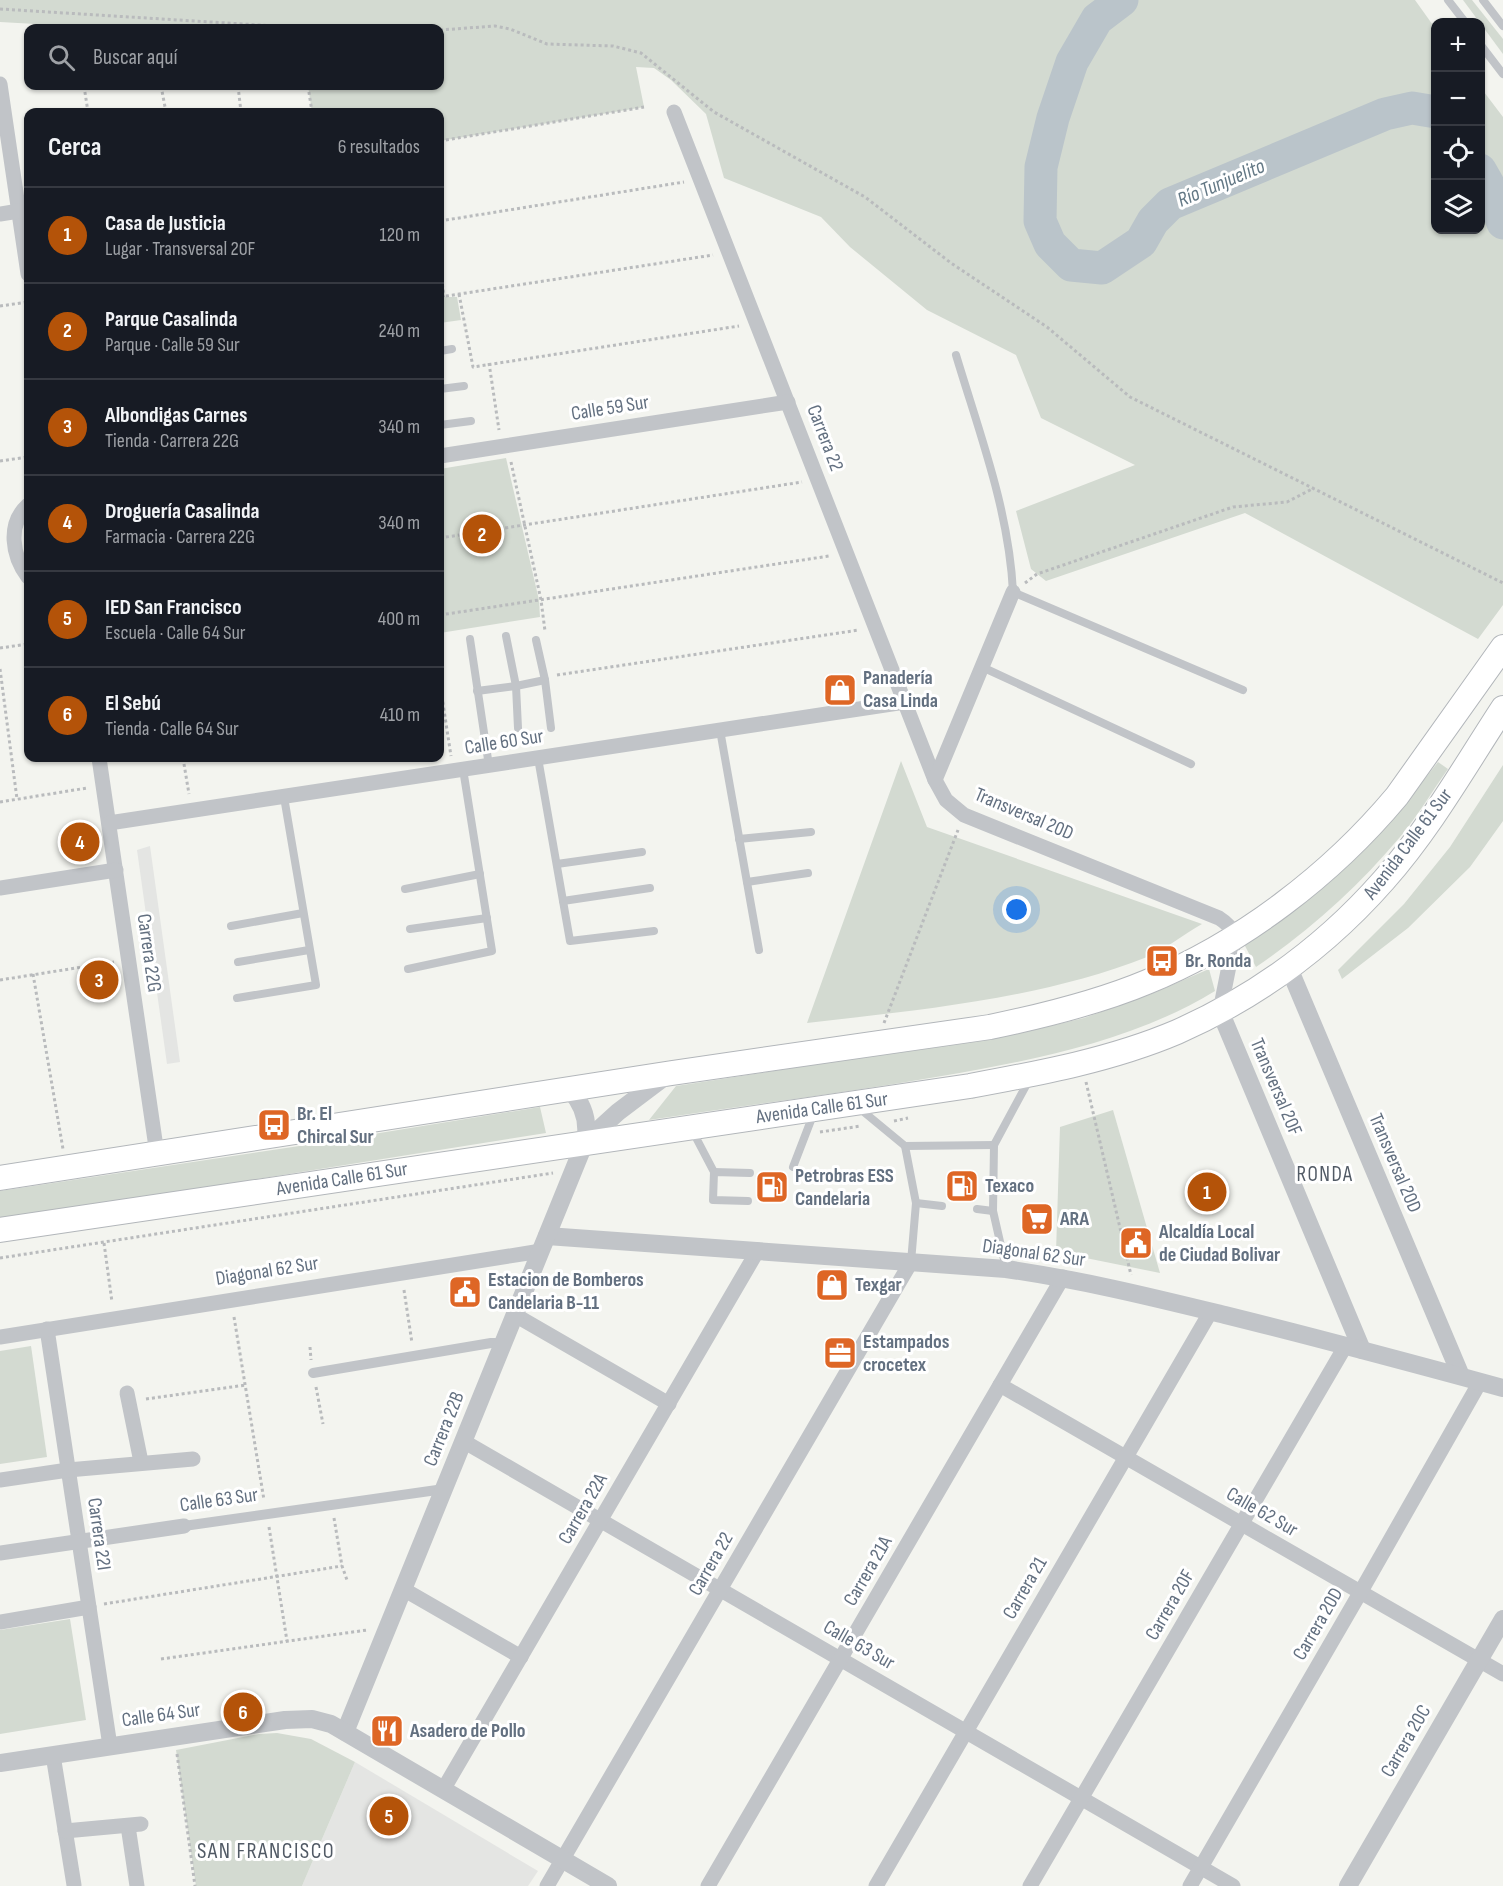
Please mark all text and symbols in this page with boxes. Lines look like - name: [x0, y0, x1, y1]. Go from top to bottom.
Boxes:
- map controls: [1431, 18, 1485, 234]
- button: +: [1431, 18, 1485, 72]
- search box: [24, 24, 444, 90]
- icon: search: [45, 41, 78, 74]
- text: Buscar aquí: [93, 44, 178, 71]
- button: −: [1431, 72, 1485, 126]
- button: locate: [1431, 126, 1485, 180]
- text: Cerca: [48, 132, 101, 163]
- text: 6 resultados: [338, 135, 420, 159]
- water label: Río Tunjuelito: [1174, 153, 1269, 213]
- button: layers: [1431, 180, 1485, 234]
- text: Casa de Justicia: [105, 210, 226, 237]
- text: 1: [64, 223, 71, 247]
- text: 120 m: [380, 223, 420, 247]
- text: Lugar · Transversal 20F: [105, 237, 256, 261]
- text: Parque Casalinda: [105, 306, 237, 333]
- text: 2: [63, 319, 72, 343]
- text: 240 m: [379, 319, 420, 343]
- text: Parque · Calle 59 Sur: [105, 333, 240, 357]
- street label: Calle 59 Sur: [569, 390, 651, 426]
- street label: Carrera 22: [801, 401, 849, 475]
- text: Albondigas Carnes: [105, 402, 248, 429]
- text: 3: [63, 415, 72, 439]
- text: 340 m: [378, 415, 420, 439]
- text: Tienda · Carrera 22G: [105, 429, 239, 453]
- text: Droguería Casalinda: [105, 498, 260, 525]
- text: 4: [63, 511, 72, 535]
- text: 340 m: [378, 511, 420, 535]
- pin: 2: [462, 512, 502, 556]
- text: Farmacia · Carrera 22G: [105, 525, 255, 549]
- text: IED San Francisco: [105, 594, 242, 621]
- text: 5: [63, 607, 72, 631]
- text: 400 m: [378, 607, 420, 631]
- text: Escuela · Calle 64 Sur: [105, 621, 246, 645]
- place label: Panadería Casa Linda: [863, 666, 938, 713]
- shop icon: Panadería Casa Linda: [822, 672, 858, 708]
- text: El Sebú: [105, 690, 161, 717]
- text: 6: [63, 703, 72, 727]
- text: 410 m: [380, 703, 420, 727]
- text: Tienda · Calle 64 Sur: [105, 717, 239, 741]
- street label: Calle 60 Sur: [463, 724, 545, 760]
- street label: Transversal 20D: [971, 782, 1077, 846]
- street label: Avenida Calle 61 Sur: [1358, 784, 1458, 905]
- pin: 4: [60, 820, 100, 864]
- your location: [1002, 895, 1031, 924]
- street label: Carrera 22G: [132, 912, 166, 994]
- bus stop icon: Br. Ronda: [1144, 943, 1180, 979]
- place label: Br. Ronda: [1185, 949, 1251, 973]
- pin: 3: [80, 958, 118, 1002]
- street label: Transversal 20F: [1245, 1035, 1307, 1139]
- street label: Avenida Calle 61 Sur: [754, 1087, 890, 1129]
- place label: Br. El Chircal Sur: [297, 1102, 374, 1149]
- bus stop icon: Br. El Chircal Sur: [256, 1107, 292, 1143]
- street label: Transversal 20D: [1363, 1110, 1427, 1216]
- street label: Avenida Calle 61 Sur: [274, 1157, 410, 1201]
- district label: RONDA: [1296, 1162, 1354, 1187]
- place label: Petrobras ESS Candelaria: [795, 1164, 894, 1211]
- fuel station icon: Texaco: [944, 1168, 980, 1204]
- fuel station icon: Petrobras ESS Candelaria: [754, 1169, 790, 1205]
- pin: 1: [1188, 1170, 1226, 1214]
- place label: Texaco: [985, 1174, 1034, 1198]
- supermarket icon: ARA: [1019, 1201, 1055, 1237]
- place label: ARA: [1059, 1207, 1089, 1231]
- place label: Alcaldía Local de Ciudad Bolivar: [1158, 1220, 1280, 1267]
- public building icon: Alcaldía Local de Ciudad Bolivar: [1118, 1225, 1154, 1261]
- street label: Diagonal 62 Sur: [981, 1234, 1087, 1272]
- street label: Diagonal 62 Sur: [214, 1251, 320, 1291]
- shop icon: Texgar: [814, 1267, 850, 1303]
- place label: Estacion de Bomberos Candelaria B-11: [488, 1268, 644, 1315]
- place label: Texgar: [855, 1273, 902, 1297]
- public building icon: Estacion de Bomberos Candelaria B-11: [447, 1274, 483, 1310]
- place label: Estampados crocetex: [863, 1330, 950, 1377]
- office icon: Estampados crocetex: [822, 1335, 858, 1371]
- street label: Carrera 22B: [418, 1388, 470, 1470]
- street label: Carrera 22A: [553, 1469, 613, 1549]
- street label: Calle 62 Sur: [1222, 1482, 1302, 1542]
- street label: Calle 63 Sur: [178, 1483, 260, 1517]
- street label: Carrera 22I: [82, 1496, 116, 1572]
- street label: Carrera 22: [683, 1528, 739, 1600]
- street label: Carrera 21A: [838, 1531, 898, 1610]
- street label: Carrera 21: [998, 1553, 1052, 1623]
- street label: Carrera 20F: [1140, 1565, 1200, 1645]
- street label: Carrera 20D: [1288, 1584, 1348, 1664]
- street label: Calle 63 Sur: [819, 1615, 899, 1675]
- pin: 6: [224, 1690, 262, 1734]
- street label: Calle 64 Sur: [120, 1698, 202, 1732]
- street label: Carrera 20C: [1376, 1701, 1436, 1781]
- restaurant icon: Asadero de Pollo: [369, 1713, 405, 1749]
- place label: Asadero de Pollo: [409, 1719, 526, 1743]
- pin: 5: [370, 1794, 408, 1838]
- district label: SAN FRANCISCO: [197, 1838, 335, 1865]

